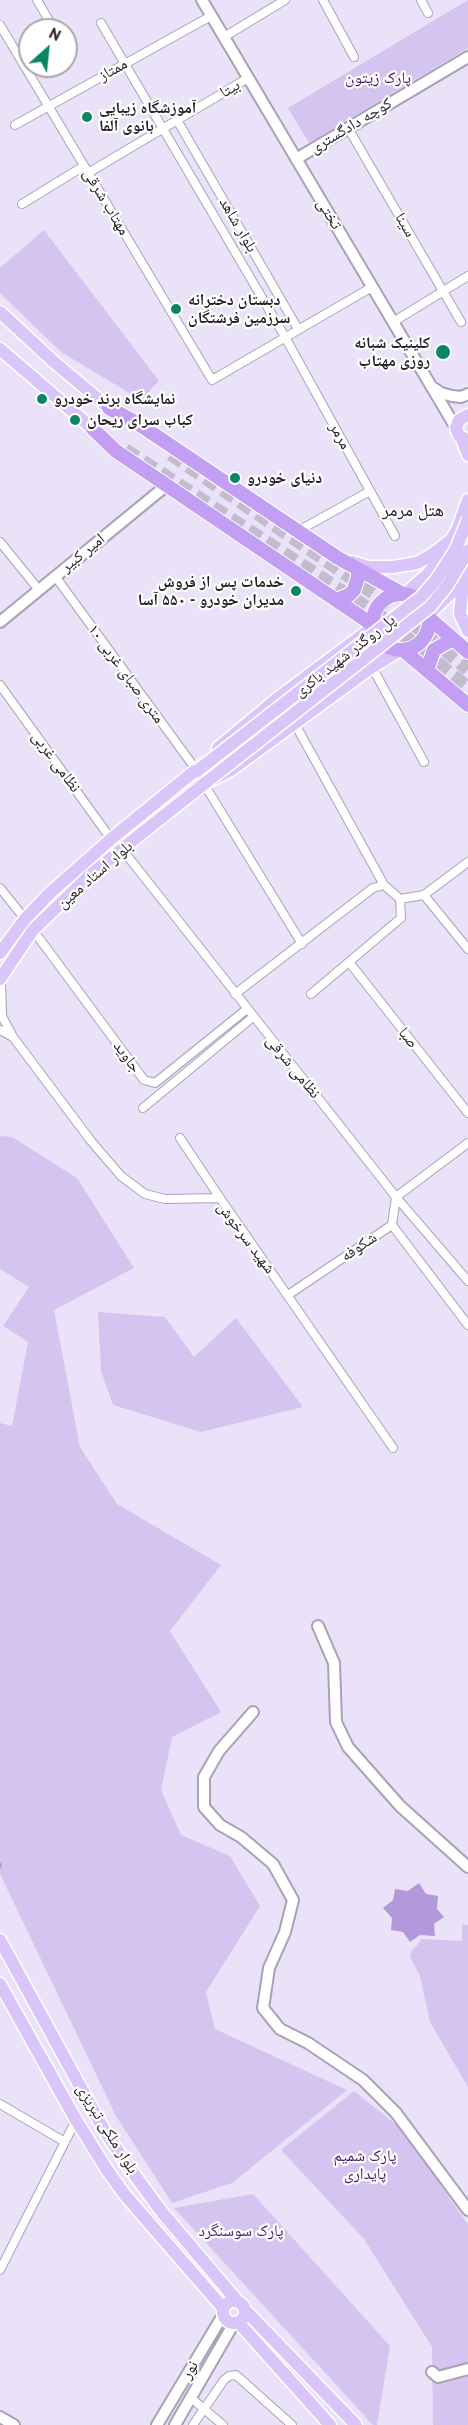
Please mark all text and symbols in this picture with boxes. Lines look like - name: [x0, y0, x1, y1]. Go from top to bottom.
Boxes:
- north arrow: [18, 18, 78, 78]
- text: N: [46, 22, 64, 45]
- street label: ممتاز: [95, 54, 131, 86]
- park label: پارک زیتون: [345, 68, 411, 88]
- street label: بیتا: [216, 76, 244, 102]
- street label: کوچه دادگستری: [307, 94, 395, 158]
- place label: آموزشگاه زیبایی بانوی آلفا: [99, 98, 196, 136]
- marker: آموزشگاه زیبایی بانوی آلفا: [80, 110, 94, 124]
- street label: مهتاب شرقی: [79, 165, 133, 239]
- street label: بلوار شاهد: [215, 194, 261, 256]
- street label: تختى: [312, 195, 346, 233]
- street label: سینا: [390, 209, 420, 241]
- place label: دبستان دخترانه سرزمین فرشتگان: [188, 290, 290, 328]
- marker: دبستان دخترانه سرزمین فرشتگان: [169, 302, 183, 316]
- place label: کلینیک شبانه روزی مهتاب: [354, 333, 430, 371]
- marker: کلینیک شبانه روزی مهتاب: [434, 343, 452, 361]
- place label: نمایشگاه برند خودرو: [54, 389, 175, 409]
- marker: نمایشگاه برند خودرو: [35, 392, 49, 406]
- place label: کباب سرای ریحان: [87, 410, 193, 430]
- marker: کباب سرای ریحان: [68, 413, 82, 427]
- street label: مرمر: [325, 419, 355, 453]
- place label: دنیای خودرو: [247, 468, 322, 488]
- marker: دنیای خودرو: [228, 471, 242, 485]
- district label: هتل مرمر: [382, 500, 444, 522]
- street label: امیر کبیر: [57, 529, 109, 577]
- place label: خدمات پس از فروش مدیران خودرو - ۵۵۰ آسا: [138, 572, 284, 610]
- marker: خدمات پس از فروش مدیران خودرو - ۵۵۰ آسا: [289, 584, 303, 598]
- street label: پل روگذر شهید باکری: [291, 611, 399, 701]
- street label: ۱۰ متری صبای غربی: [84, 621, 168, 727]
- street label: نظامی غربی: [27, 728, 85, 796]
- street label: بلوار استاد معین: [53, 837, 137, 913]
- street label: صبا: [394, 1024, 422, 1052]
- street label: نظامی شرقی: [262, 1032, 324, 1102]
- street label: جاوید: [109, 1037, 145, 1077]
- street label: شهید سرخوش: [213, 1198, 279, 1278]
- street label: شکوفه: [337, 1228, 381, 1266]
- street label: بلوار ملکى تبریزى: [72, 2081, 142, 2177]
- park label: پارک شمیم پایداری: [334, 2146, 396, 2184]
- park label: پارک سوسنگرد: [198, 2221, 284, 2241]
- street label: نور: [177, 2357, 203, 2383]

